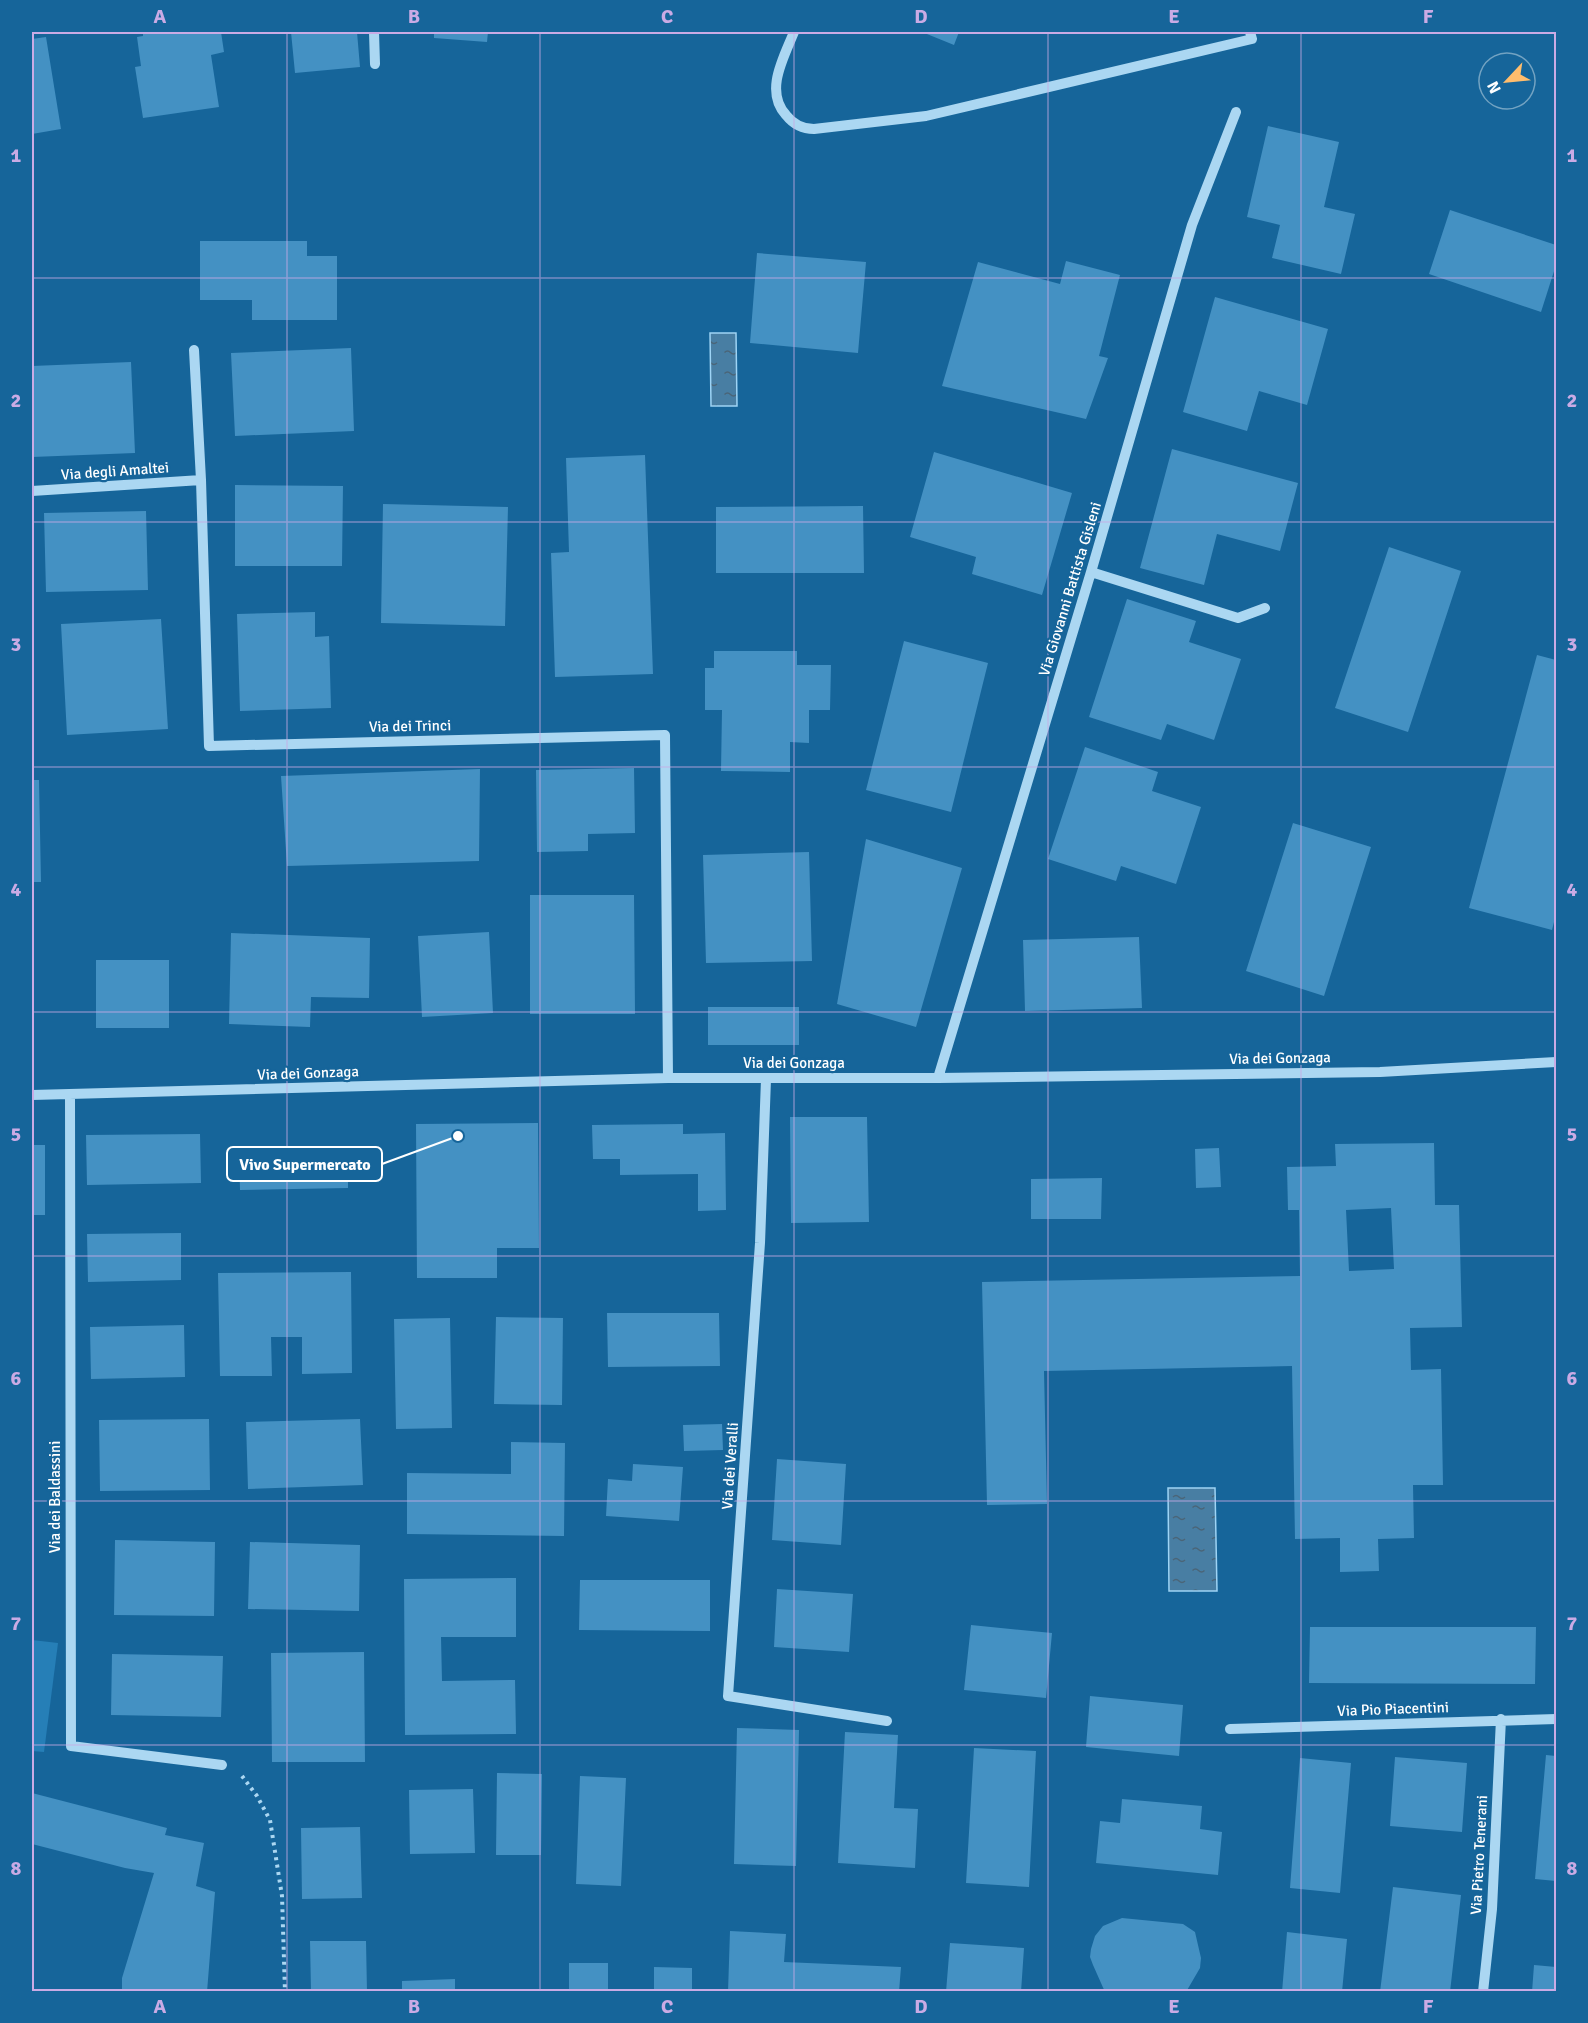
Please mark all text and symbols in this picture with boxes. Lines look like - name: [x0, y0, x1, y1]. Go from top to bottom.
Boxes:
- text: A: [154, 4, 167, 29]
- text: B: [408, 4, 420, 29]
- text: C: [661, 4, 673, 29]
- text: D: [914, 4, 928, 29]
- text: E: [1168, 4, 1180, 29]
- text: F: [1423, 4, 1434, 29]
- north arrow: [1477, 51, 1537, 111]
- text: N: [1483, 78, 1506, 97]
- text: 1: [11, 143, 22, 168]
- text: 1: [1567, 143, 1578, 168]
- text: 2: [11, 388, 21, 413]
- text: 2: [1567, 388, 1577, 413]
- street label: Via degli Amaltei: [60, 458, 170, 484]
- street label: Via Giovanni Battista Gisleni: [1035, 500, 1105, 678]
- text: 3: [11, 632, 21, 657]
- text: 3: [1567, 632, 1577, 657]
- street label: Via dei Trinci: [369, 716, 451, 736]
- text: 4: [11, 877, 22, 902]
- text: 4: [1567, 877, 1578, 902]
- street label: Via dei Gonzaga: [1229, 1048, 1331, 1068]
- street label: Via dei Gonzaga: [743, 1054, 845, 1072]
- street label: Via dei Gonzaga: [257, 1062, 359, 1084]
- text: 5: [11, 1122, 21, 1147]
- text: 5: [1567, 1122, 1577, 1147]
- callout: Vivo Supermercato: [227, 1147, 382, 1181]
- text: Vivo Supermercato: [239, 1155, 371, 1175]
- text: 6: [11, 1366, 22, 1391]
- text: 6: [1567, 1366, 1578, 1391]
- street label: Via dei Veralli: [718, 1422, 742, 1510]
- street label: Via dei Baldassini: [46, 1441, 64, 1553]
- text: 7: [11, 1611, 22, 1636]
- text: 7: [1567, 1611, 1578, 1636]
- street label: Via Pio Piacentini: [1337, 1698, 1449, 1720]
- street label: Via Pietro Tenerani: [1467, 1795, 1491, 1915]
- text: 8: [11, 1856, 22, 1881]
- text: 8: [1567, 1856, 1578, 1881]
- text: A: [154, 1994, 167, 2019]
- text: B: [408, 1994, 420, 2019]
- text: C: [661, 1994, 673, 2019]
- text: D: [914, 1994, 928, 2019]
- text: E: [1168, 1994, 1180, 2019]
- text: F: [1423, 1994, 1434, 2019]

